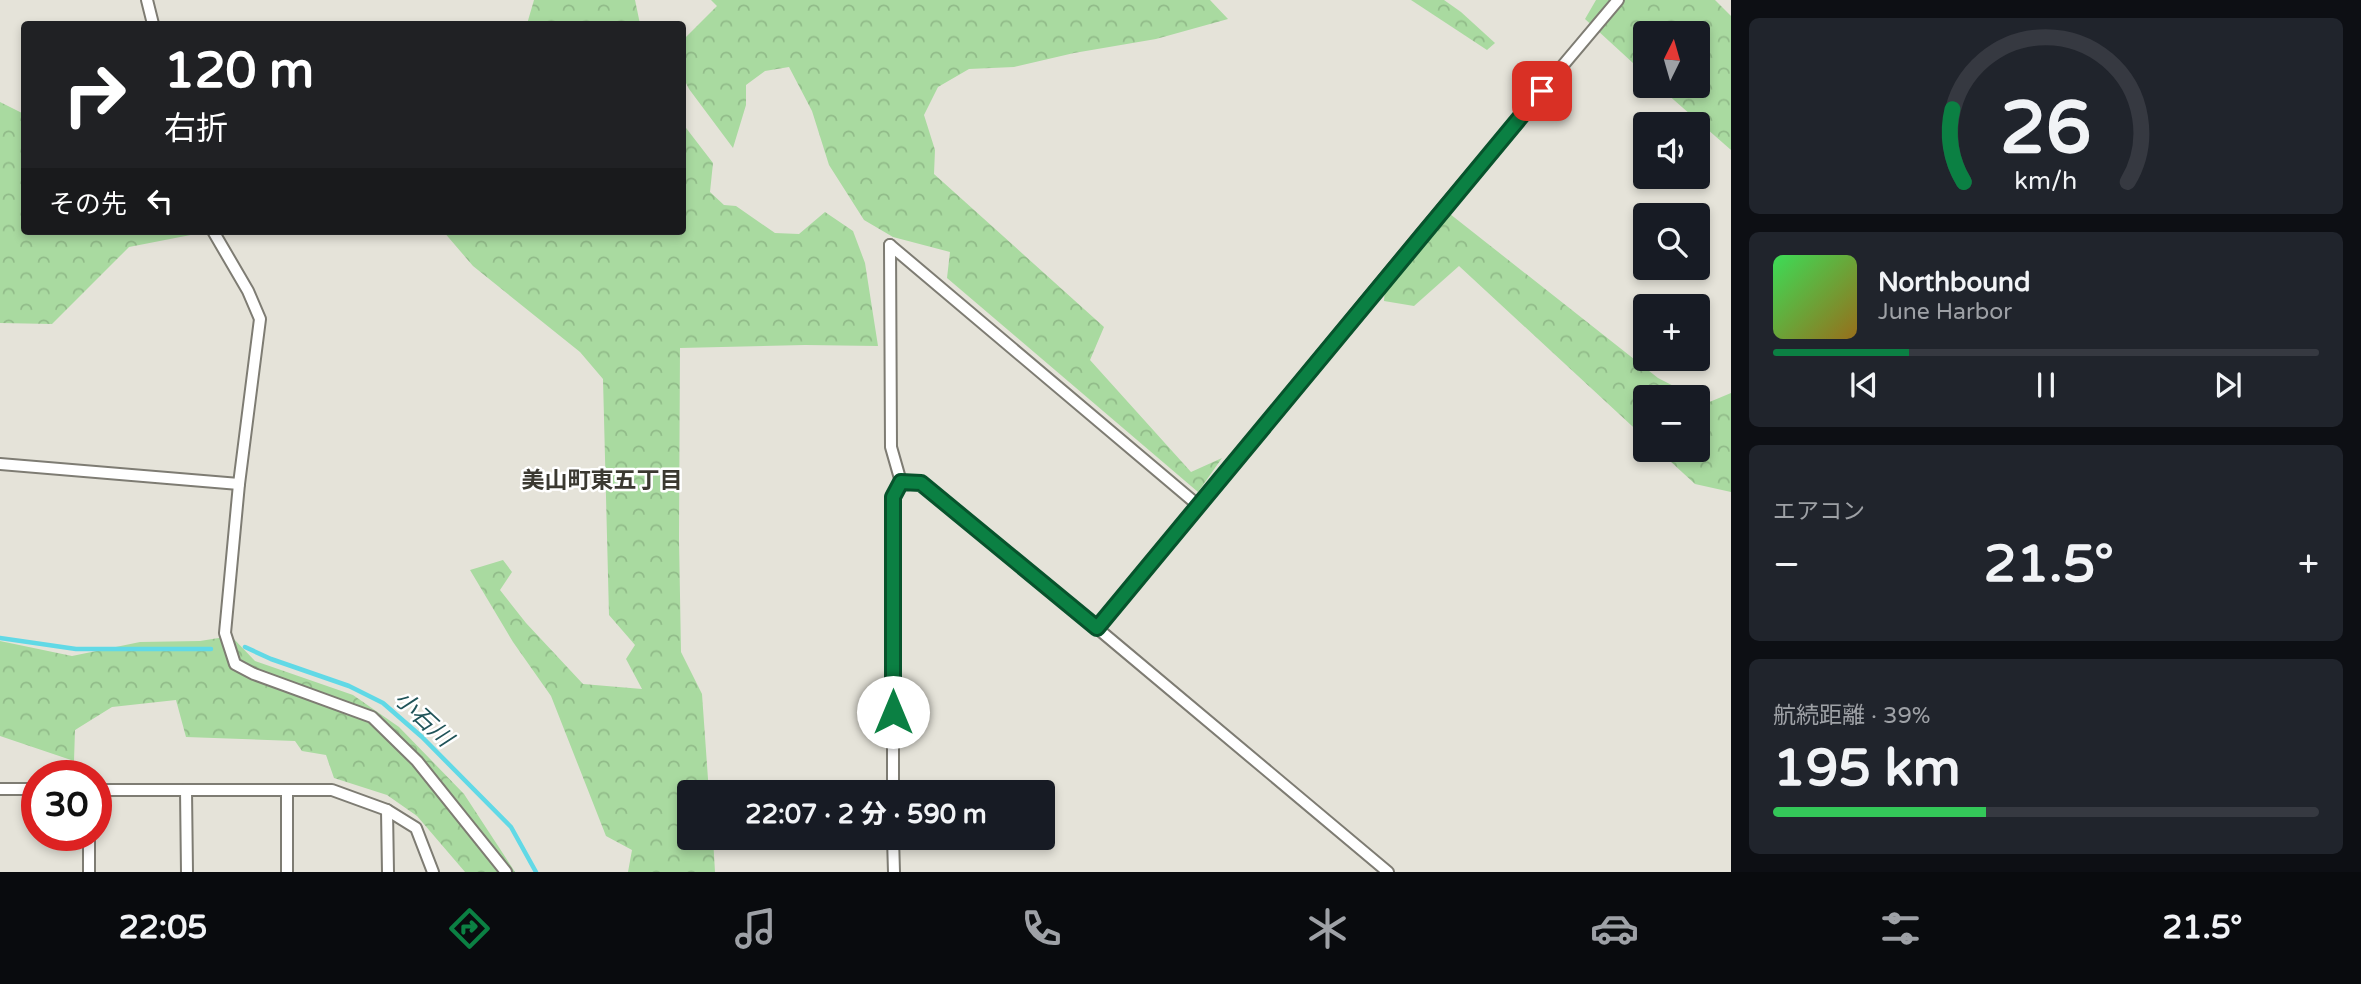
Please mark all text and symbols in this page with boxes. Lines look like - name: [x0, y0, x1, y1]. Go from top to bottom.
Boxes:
- north arrow: [1633, 21, 1710, 98]
- map controls: [1633, 21, 1710, 462]
- text: 120 m: [164, 42, 314, 101]
- icon: right: [49, 49, 140, 140]
- pin: [1512, 61, 1572, 121]
- icon: arrive: [1523, 72, 1561, 110]
- text: 26: [2000, 85, 2092, 173]
- text: 右折: [164, 110, 228, 148]
- button: sound: [1633, 112, 1710, 189]
- text: km/h: [2015, 166, 2077, 196]
- icon: left: [141, 182, 179, 220]
- text: その先: [49, 189, 127, 220]
- button: search: [1633, 203, 1710, 280]
- text: Northbound: [1878, 267, 2030, 298]
- button: +: [1633, 294, 1710, 371]
- text: June Harbor: [1878, 298, 2012, 326]
- icon: previous: [1845, 366, 1883, 404]
- icon: pause: [2027, 366, 2065, 404]
- icon: next: [2209, 366, 2247, 404]
- button: −: [1633, 385, 1710, 462]
- district label: 美山町東五丁目: [522, 467, 683, 495]
- text: エアコン: [1773, 498, 1865, 526]
- text: 21.5°: [1984, 533, 2114, 596]
- text: −: [1773, 542, 1800, 588]
- text: +: [2298, 542, 2319, 588]
- position arrow: [856, 675, 930, 749]
- water label: 小石川: [388, 685, 460, 755]
- text: 航続距離 · 39%: [1773, 702, 1931, 730]
- text: 195 km: [1773, 737, 1961, 800]
- speed limit sign: 30: [21, 760, 112, 851]
- text: 22:07 · 2 分 · 590 m: [745, 799, 987, 830]
- icon: directions: [445, 904, 494, 953]
- icon: music: [731, 904, 780, 953]
- icon: phone: [1017, 904, 1066, 953]
- icon: climate: [1303, 904, 1352, 953]
- icon: car: [1590, 904, 1639, 953]
- icon: filters: [1876, 904, 1925, 953]
- text: 22:05: [119, 909, 207, 947]
- text: 21.5°: [2162, 909, 2242, 947]

